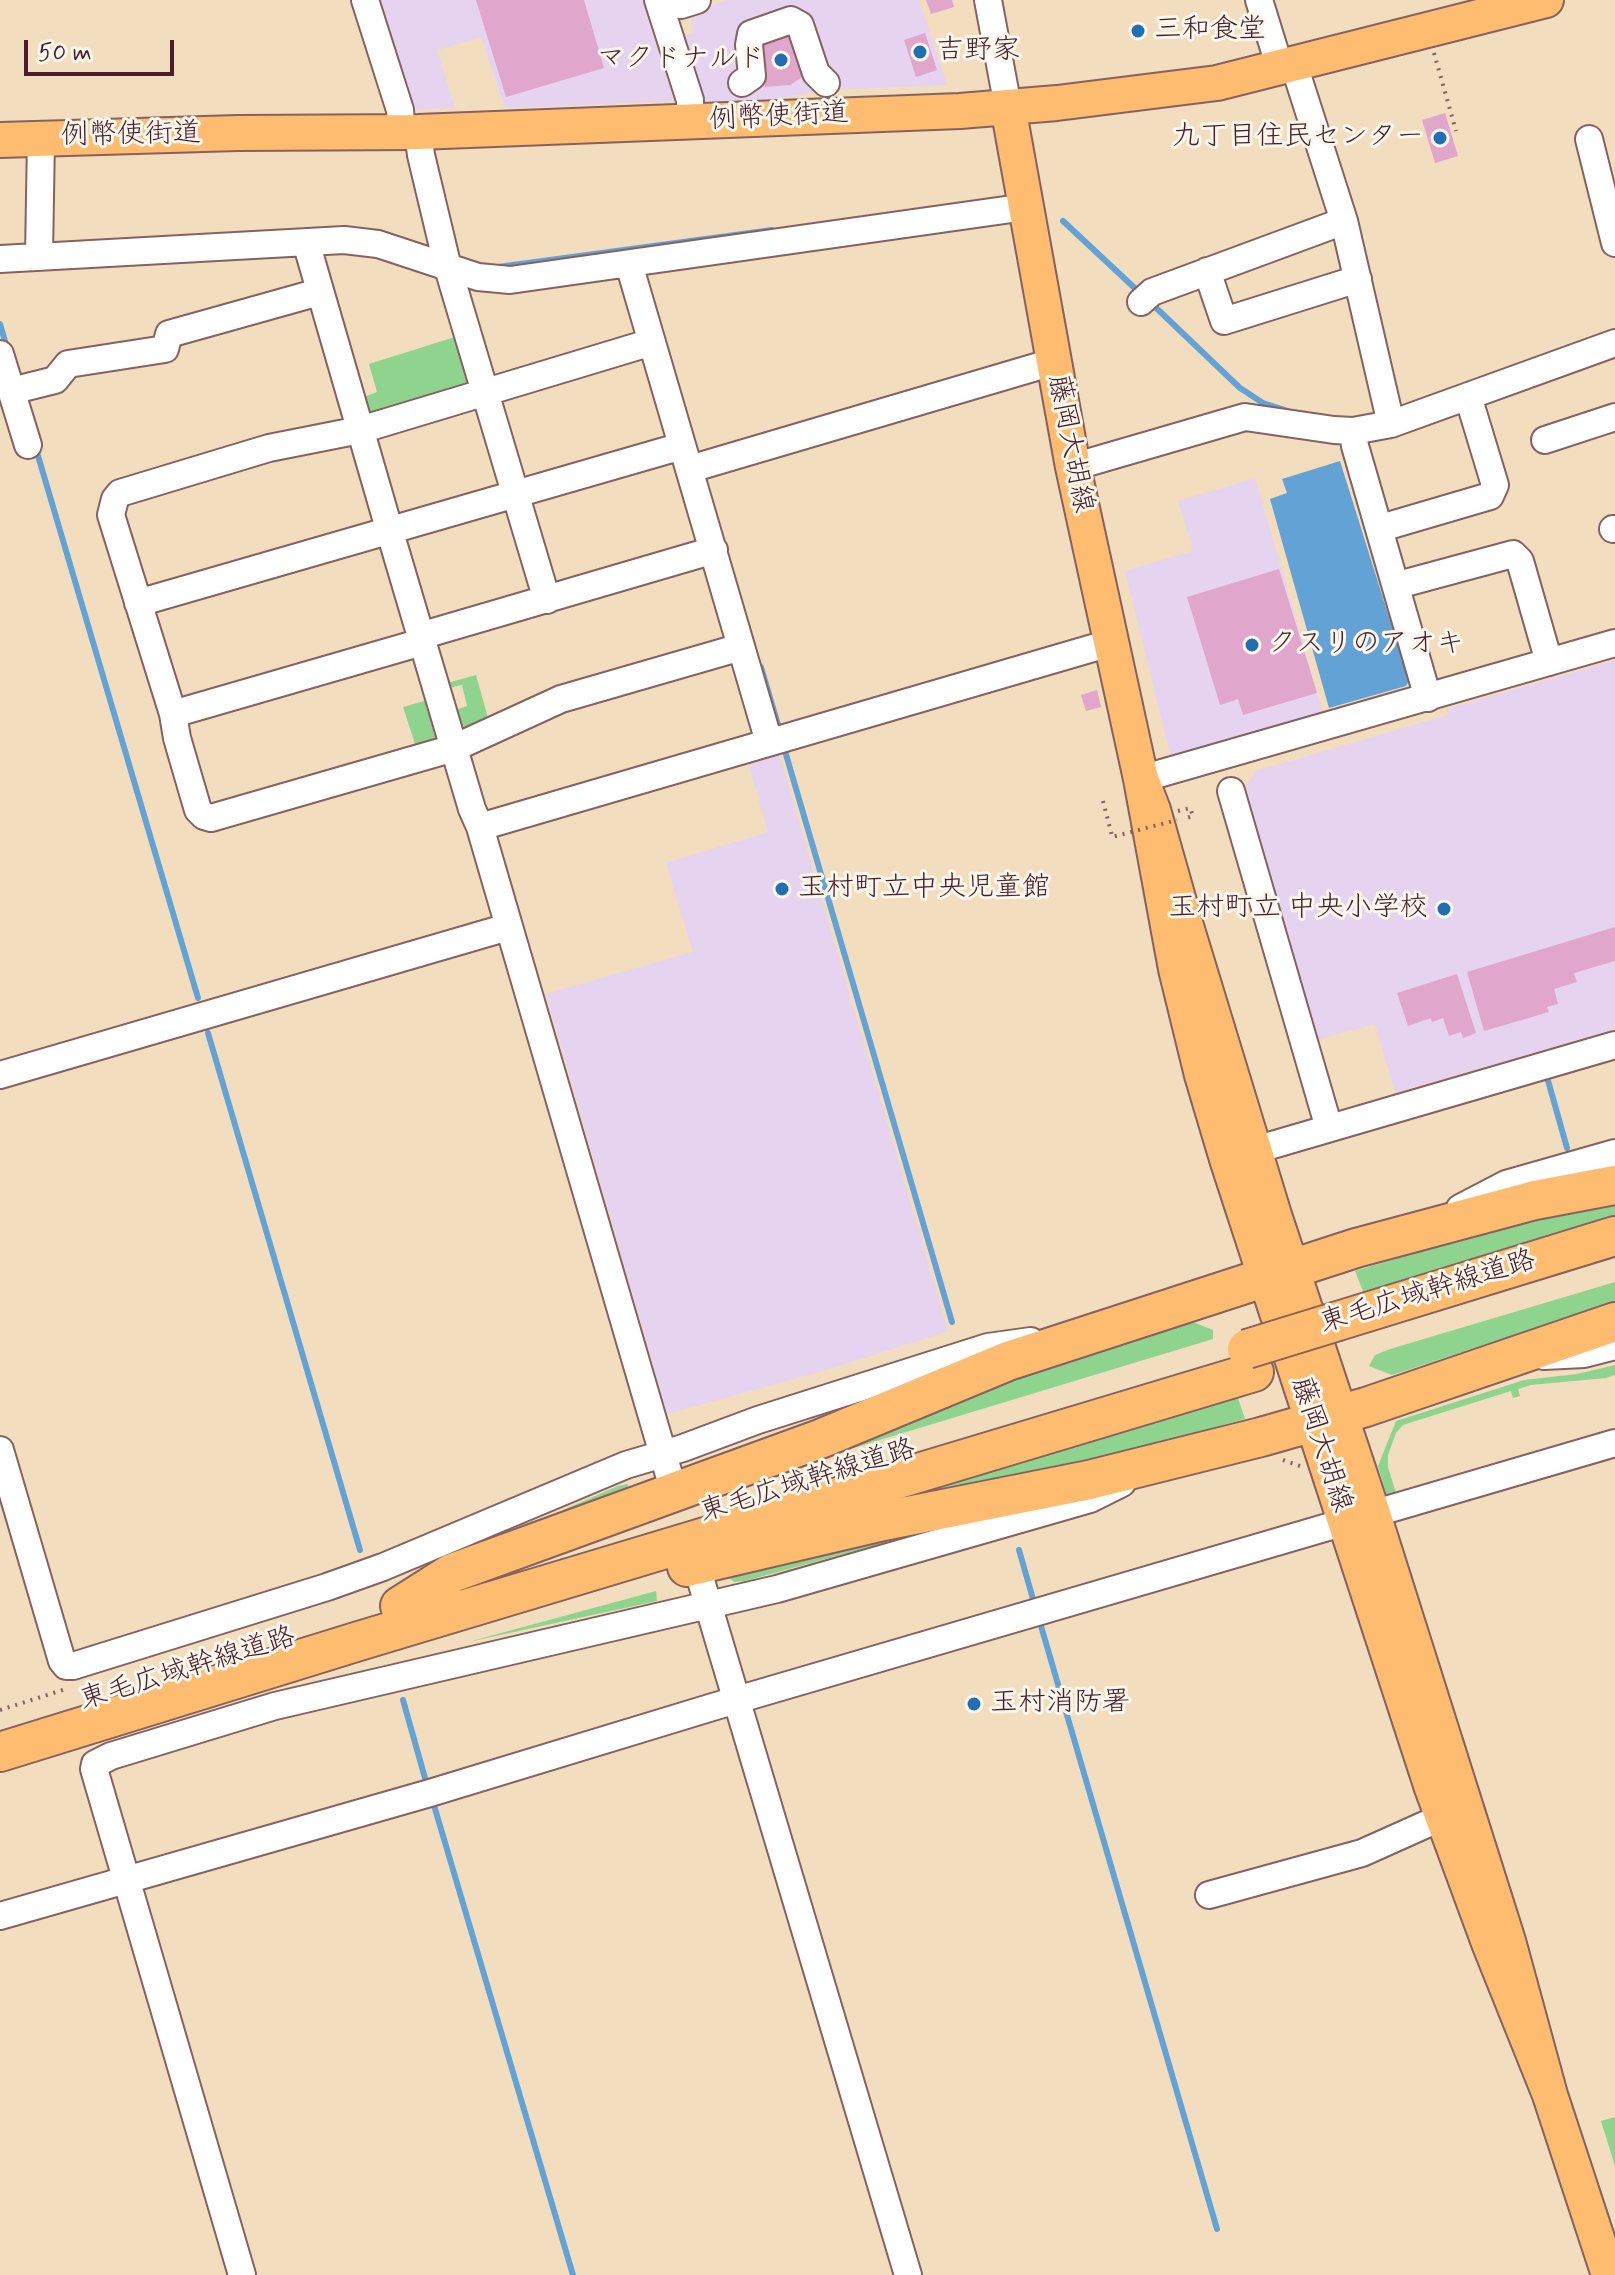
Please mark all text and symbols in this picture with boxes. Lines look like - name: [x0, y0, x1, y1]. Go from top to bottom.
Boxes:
- place label: 三和食堂: [1154, 14, 1266, 48]
- marker: 三和食堂: [1129, 22, 1147, 40]
- scale bar: [28, 24, 178, 74]
- place label: 吉野家: [936, 35, 1020, 69]
- text: 50 m: [38, 38, 92, 69]
- place label: マクドナルド: [597, 43, 765, 77]
- marker: 吉野家: [911, 43, 929, 61]
- marker: マクドナルド: [772, 51, 790, 69]
- street label: 例幣使街道: [708, 98, 850, 138]
- street label: 例幣使街道: [61, 118, 201, 154]
- place label: 九丁目住民センター: [1172, 121, 1424, 155]
- marker: 九丁目住民センター: [1431, 129, 1449, 147]
- street label: 藤岡大胡線: [1039, 372, 1099, 516]
- place label: クスリのアオキ: [1268, 628, 1464, 662]
- marker: クスリのアオキ: [1243, 636, 1261, 654]
- place label: 玉村町立中央児童館: [798, 872, 1050, 906]
- marker: 玉村町立中央児童館: [773, 880, 791, 898]
- place label: 玉村町立 中央小学校: [1168, 892, 1428, 926]
- marker: 玉村町立 中央小学校: [1435, 900, 1453, 918]
- street label: 東毛広域幹線道路: [1316, 1244, 1540, 1342]
- street label: 藤岡大胡線: [1282, 1373, 1358, 1517]
- street label: 東毛広域幹線道路: [696, 1433, 920, 1531]
- street label: 東毛広域幹線道路: [76, 1621, 300, 1719]
- place label: 玉村消防署: [990, 1687, 1130, 1721]
- marker: 玉村消防署: [965, 1695, 983, 1713]

